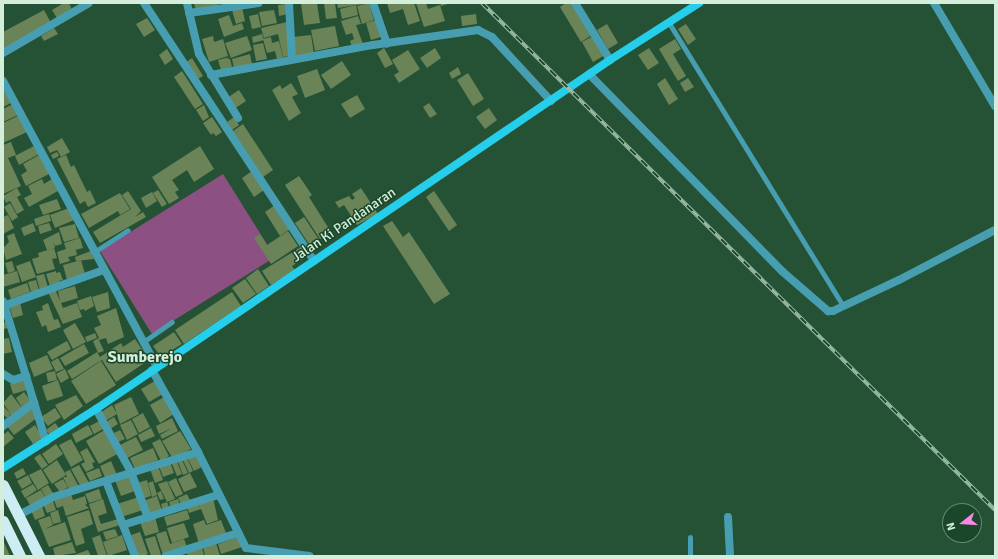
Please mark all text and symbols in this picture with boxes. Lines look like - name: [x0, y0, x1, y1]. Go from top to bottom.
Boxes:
- street label: Jalan Ki Pandanaran: [289, 184, 399, 266]
- district label: Sumberejo: [108, 347, 182, 367]
- north arrow: [942, 503, 982, 543]
- text: N: [944, 521, 958, 532]

